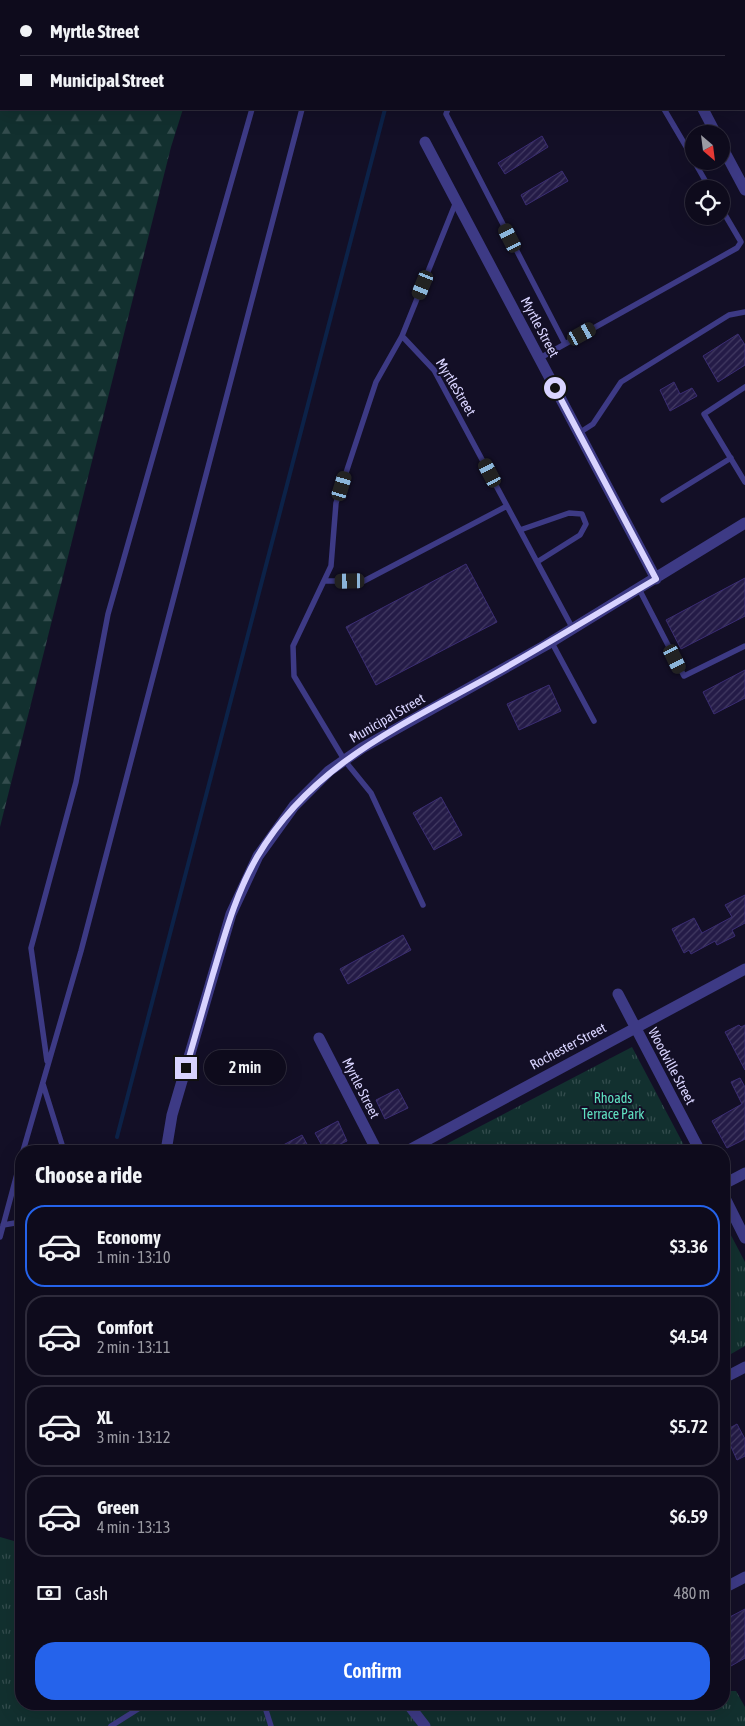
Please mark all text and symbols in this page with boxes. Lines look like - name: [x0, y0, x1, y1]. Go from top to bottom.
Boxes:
- text: Myrtle Street: [50, 20, 139, 42]
- text: Municipal Street: [50, 69, 164, 91]
- north arrow: [685, 125, 730, 170]
- map controls: [685, 125, 730, 225]
- button: locate: [685, 180, 730, 225]
- car: [496, 221, 523, 255]
- car: [410, 268, 435, 302]
- street label: Myrtle Street: [518, 294, 562, 360]
- car: [565, 320, 598, 348]
- street label: MyrtleStreet: [433, 356, 479, 418]
- route start: [544, 377, 566, 399]
- car: [476, 456, 503, 490]
- car: [330, 469, 353, 503]
- car: [334, 573, 365, 589]
- car: [661, 642, 688, 676]
- street label: Municipal Street: [347, 690, 427, 746]
- street label: Rochester Street: [527, 1019, 609, 1073]
- street label: Woodville Street: [645, 1025, 699, 1107]
- callout: 2 min: [204, 1050, 286, 1086]
- street label: Myrtle Street: [339, 1055, 383, 1121]
- route end: [175, 1057, 197, 1079]
- text: 2 min: [229, 1058, 261, 1076]
- park label: Rhoads Terrace Park: [582, 1090, 645, 1122]
- text: Choose a ride: [35, 1162, 142, 1188]
- icon: car: [37, 1224, 82, 1269]
- text: Economy: [97, 1226, 161, 1248]
- text: $3.36: [670, 1235, 708, 1257]
- text: 1 min · 13:10: [97, 1248, 170, 1266]
- icon: car: [37, 1314, 82, 1359]
- text: Comfort: [97, 1316, 153, 1338]
- text: $4.54: [670, 1325, 708, 1347]
- text: 2 min · 13:11: [97, 1338, 170, 1356]
- icon: car: [37, 1404, 82, 1449]
- text: XL: [97, 1406, 113, 1428]
- text: $5.72: [670, 1415, 708, 1437]
- text: 3 min · 13:12: [97, 1428, 170, 1446]
- icon: car: [37, 1494, 82, 1539]
- text: Green: [97, 1496, 139, 1518]
- text: $6.59: [670, 1505, 708, 1527]
- text: 4 min · 13:13: [97, 1518, 170, 1536]
- icon: cash: [35, 1579, 63, 1607]
- text: Cash: [75, 1582, 108, 1604]
- text: 480 m: [674, 1584, 710, 1602]
- button: Confirm: [35, 1642, 710, 1700]

